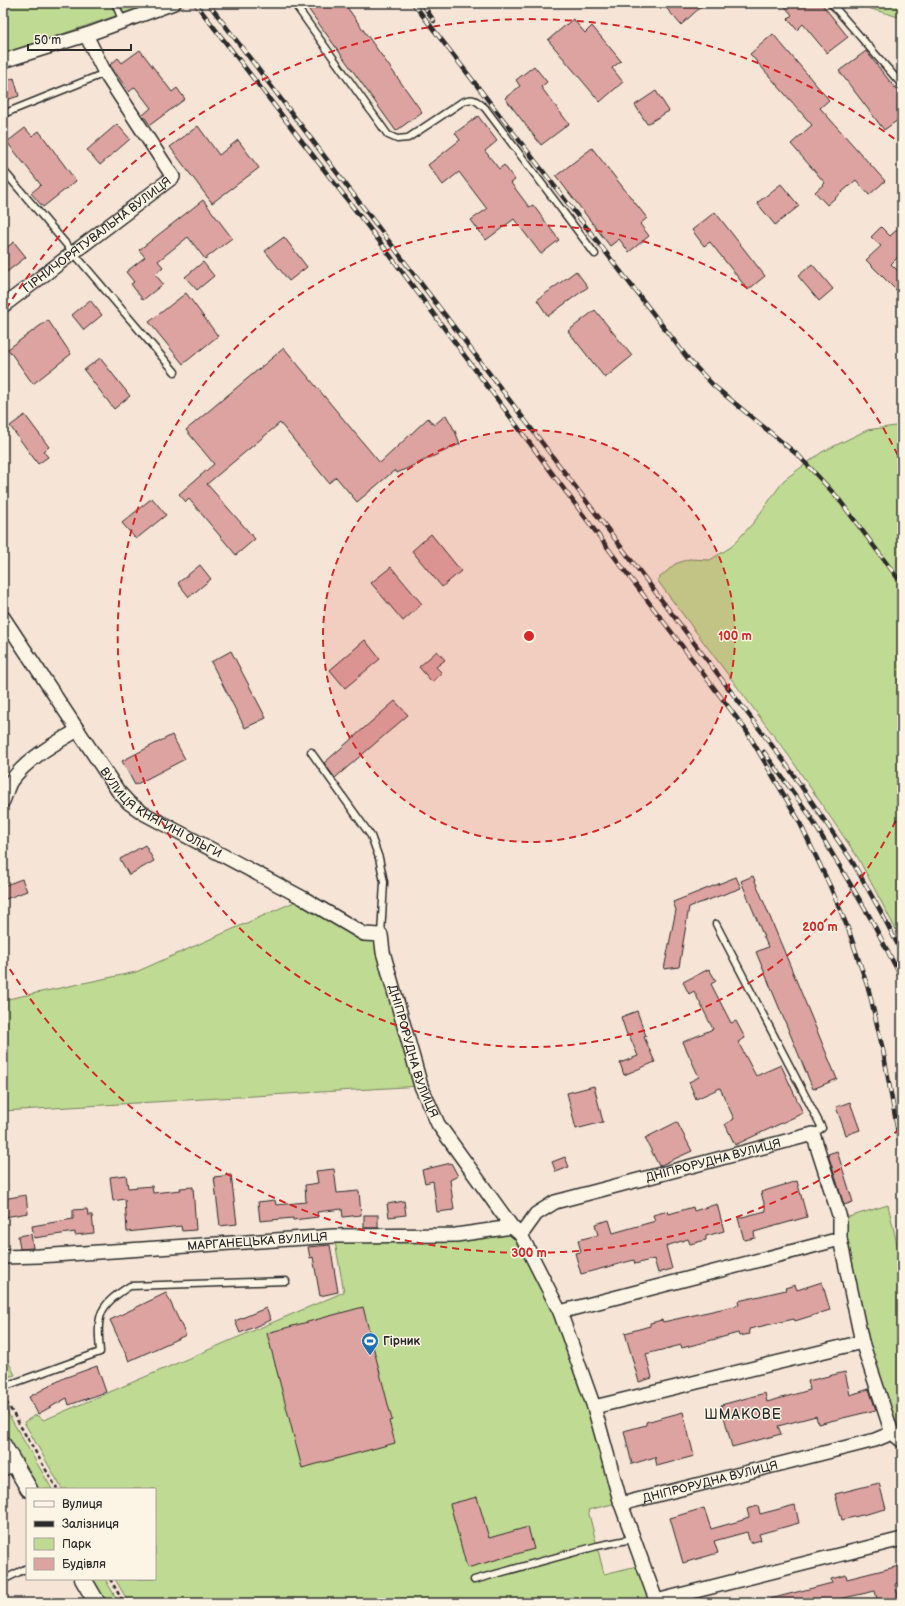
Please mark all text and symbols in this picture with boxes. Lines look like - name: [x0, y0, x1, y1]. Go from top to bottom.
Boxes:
- scale bar: [28, 26, 131, 52]
- text: 50 m: [34, 33, 61, 48]
- street label: ГІРНИЧОРЯТУВАЛЬНА ВУЛИЦЯ: [20, 174, 174, 296]
- centre of rings: [522, 629, 536, 643]
- text: 100 m: [718, 629, 752, 644]
- street label: ВУЛИЦЯ КНЯГИНІ ОЛЬГИ: [97, 765, 224, 861]
- text: 200 m: [802, 920, 838, 935]
- street label: ДНІПРОРУДНА ВУЛИЦЯ: [385, 983, 441, 1120]
- street label: ДНІПРОРУДНА ВУЛИЦЯ: [644, 1136, 783, 1186]
- street label: МАРГАНЕЦЬКА ВУЛИЦЯ: [187, 1229, 328, 1254]
- text: 300 m: [511, 1246, 547, 1261]
- sports icon: Гірник: [360, 1331, 380, 1356]
- place label: Гірник: [383, 1334, 421, 1349]
- district label: ШМАКОВЕ: [704, 1406, 782, 1423]
- street label: ДНІПРОРУДНА ВУЛИЦЯ: [641, 1458, 780, 1506]
- legend: [26, 1488, 156, 1580]
- text: Вулиця: [62, 1497, 103, 1512]
- text: Залізниця: [62, 1517, 119, 1532]
- text: Парк: [62, 1537, 92, 1552]
- text: Будівля: [62, 1557, 106, 1572]

